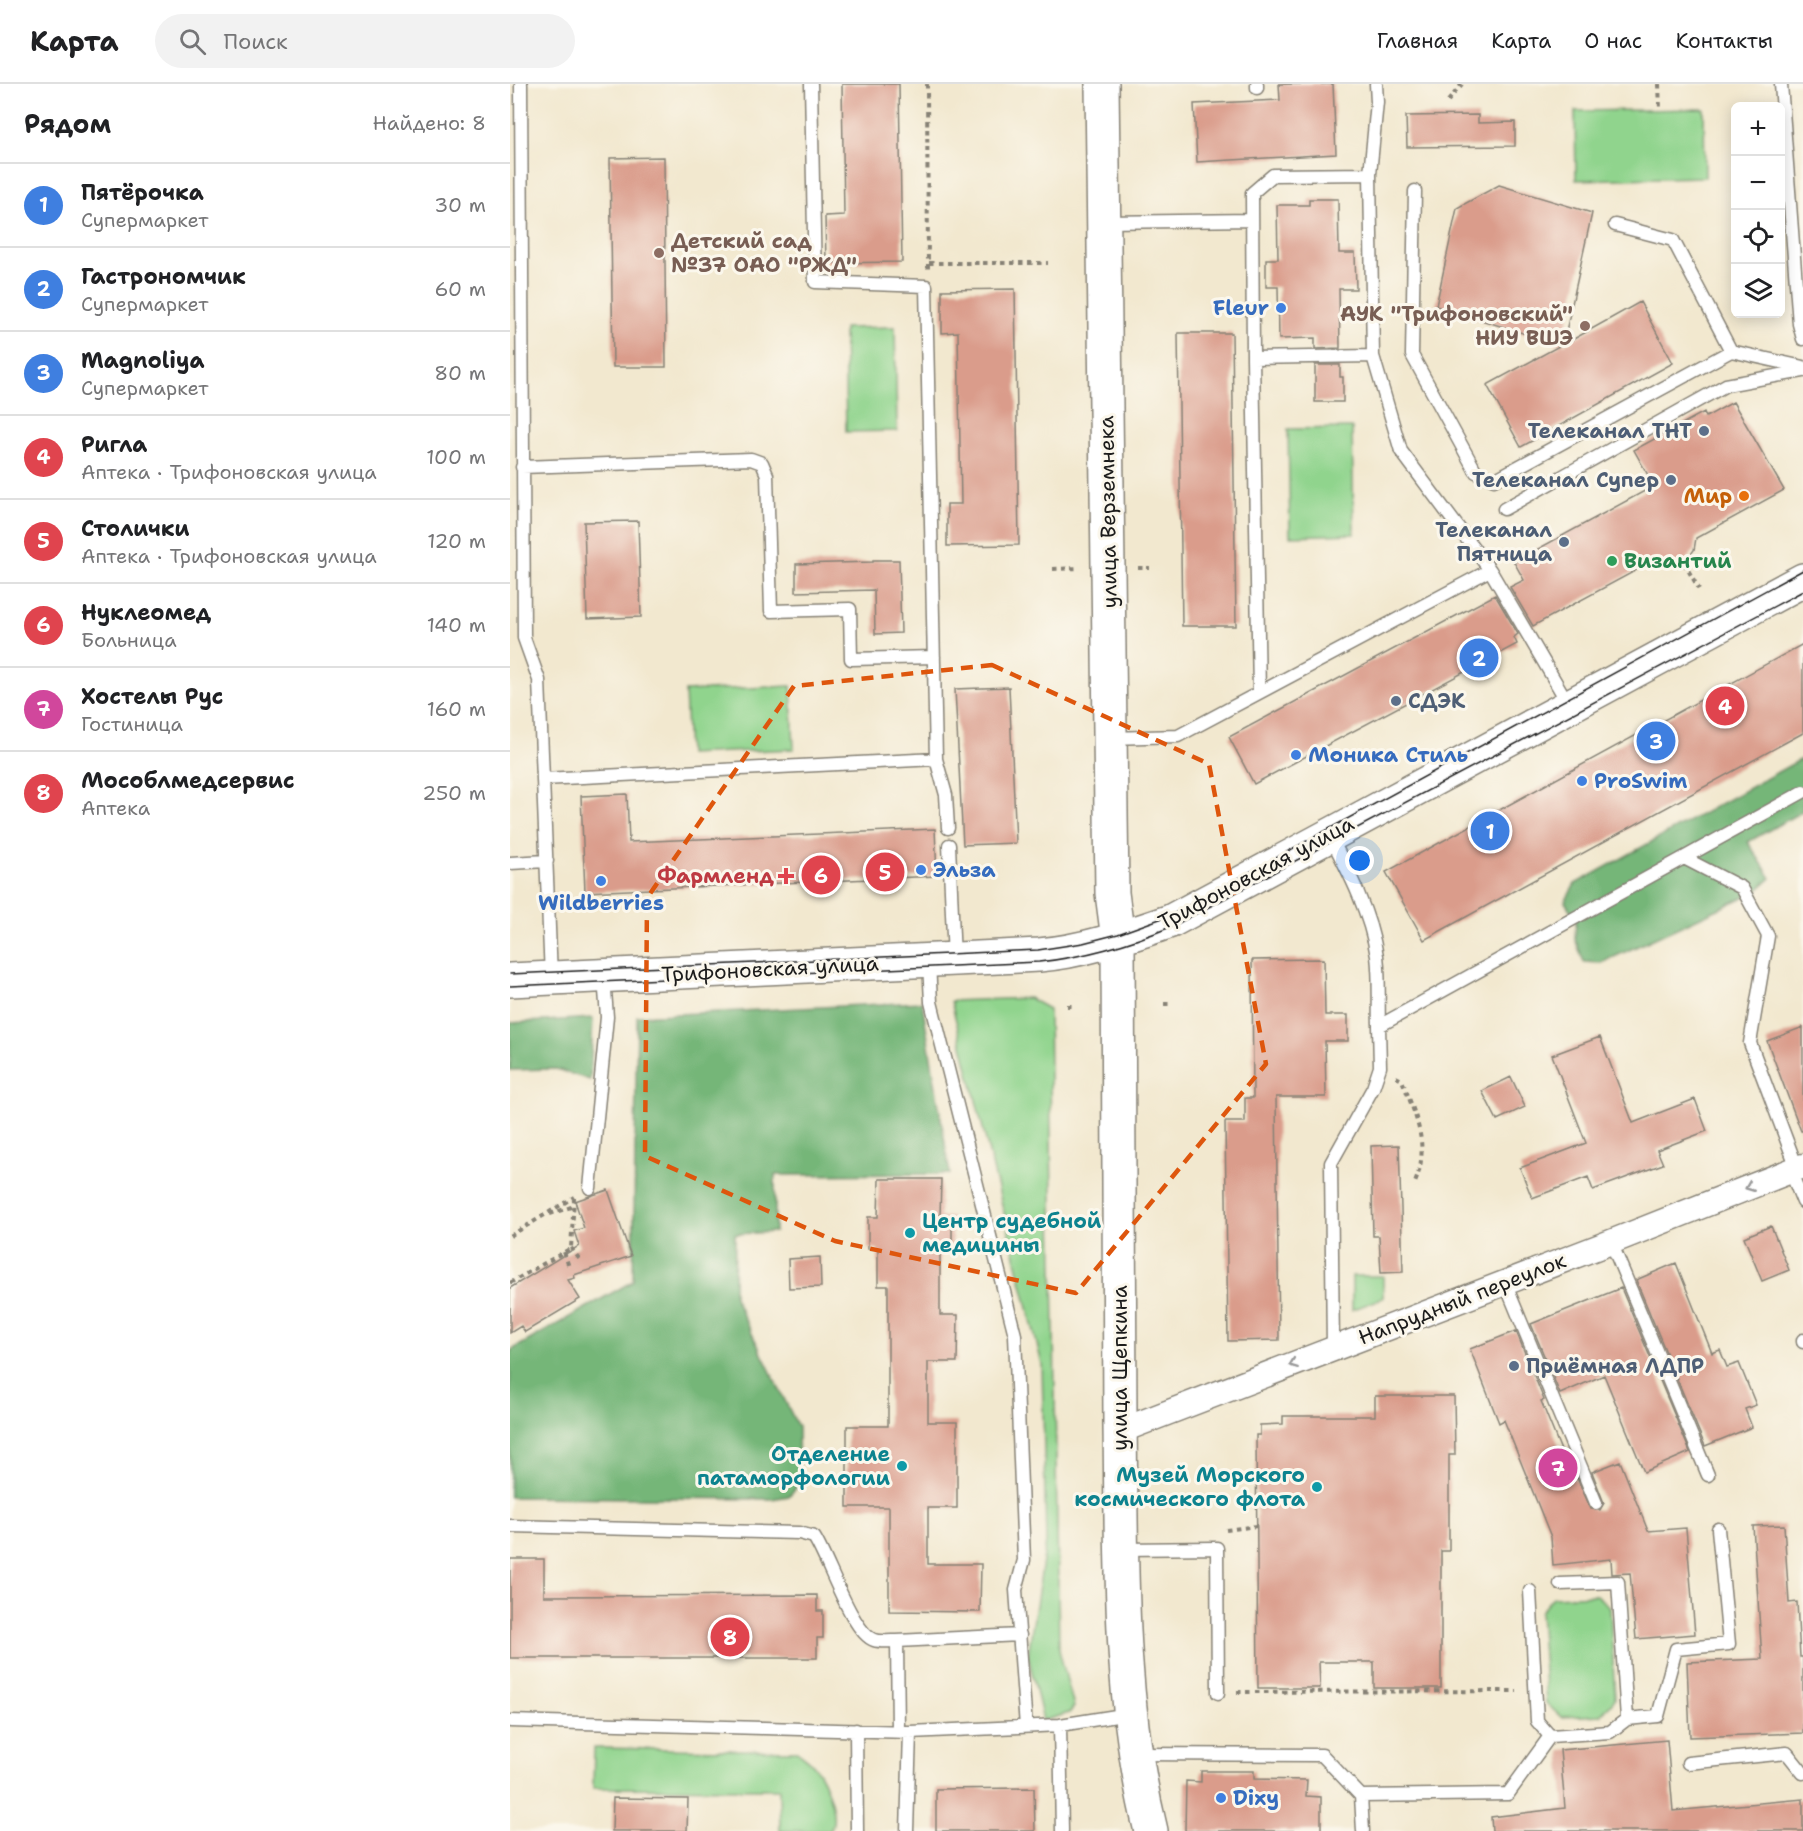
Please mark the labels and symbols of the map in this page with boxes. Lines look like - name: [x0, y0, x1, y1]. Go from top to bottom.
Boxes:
- place label: Детский сад №37 ОАО "РЖД": [671, 227, 857, 279]
- marker: Детский сад №37 ОАО "РЖД": [652, 246, 666, 260]
- place label: Fleur: [1213, 294, 1269, 322]
- place label: АУК "Трифоновский" НИУ ВШЭ: [1340, 300, 1574, 352]
- marker: Fleur: [1274, 301, 1288, 315]
- marker: АУК "Трифоновский" НИУ ВШЭ: [1578, 319, 1592, 333]
- street label: улица Верземнека: [1092, 415, 1124, 609]
- place label: Телеканал ТНТ: [1528, 417, 1692, 445]
- marker: Телеканал ТНТ: [1697, 424, 1711, 438]
- place label: Телеканал Супер: [1472, 466, 1659, 494]
- marker: Телеканал Супер: [1664, 473, 1678, 487]
- place label: Мир: [1684, 482, 1732, 510]
- marker: Мир: [1737, 489, 1751, 503]
- place label: Телеканал Пятница: [1435, 516, 1553, 568]
- marker: Телеканал Пятница: [1557, 535, 1571, 549]
- place label: Византий: [1624, 547, 1732, 575]
- marker: Византий: [1605, 554, 1619, 568]
- pin: 2: [1460, 636, 1498, 680]
- pin: 4: [1706, 684, 1744, 728]
- place label: СДЭК: [1408, 687, 1466, 715]
- marker: СДЭК: [1389, 694, 1403, 708]
- pin: 3: [1636, 718, 1676, 764]
- place label: Моника Стиль: [1308, 741, 1468, 769]
- marker: Моника Стиль: [1289, 748, 1303, 762]
- place label: ProSwim: [1594, 767, 1687, 795]
- marker: ProSwim: [1575, 774, 1589, 788]
- pin: 1: [1470, 808, 1510, 854]
- street label: Трифоновская улица: [1153, 810, 1359, 936]
- your location: [1345, 846, 1374, 875]
- pin: 5: [866, 850, 904, 894]
- pin: 6: [802, 852, 840, 898]
- place label: Эльза: [933, 856, 996, 884]
- place label: Фармленд: [657, 862, 774, 890]
- marker: Эльза: [914, 863, 928, 877]
- marker: Фармленд: [779, 869, 793, 883]
- marker: Wildberries: [594, 874, 608, 888]
- place label: Wildberries: [538, 889, 664, 917]
- street label: Трифоновская улица: [661, 949, 879, 989]
- one-way arrow: [1744, 1180, 1755, 1192]
- place label: Центр судебной медицины: [922, 1207, 1102, 1259]
- marker: Центр судебной медицины: [903, 1226, 917, 1240]
- street label: Напрудный переулок: [1354, 1246, 1570, 1352]
- street label: улица Щепкина: [1106, 1285, 1134, 1451]
- place label: Приёмная ЛДПР: [1526, 1352, 1704, 1380]
- one-way arrow: [1288, 1356, 1298, 1369]
- marker: Приёмная ЛДПР: [1507, 1359, 1521, 1373]
- place label: Отделение патаморфологии: [697, 1440, 890, 1492]
- pin: 7: [1538, 1446, 1578, 1490]
- marker: Отделение патаморфологии: [895, 1459, 909, 1473]
- place label: Музей Морского космического флота: [1074, 1461, 1306, 1513]
- marker: Музей Морского космического флота: [1310, 1480, 1324, 1494]
- pin: 8: [710, 1614, 750, 1660]
- place label: Dixy: [1233, 1784, 1279, 1812]
- marker: Dixy: [1214, 1791, 1228, 1805]

